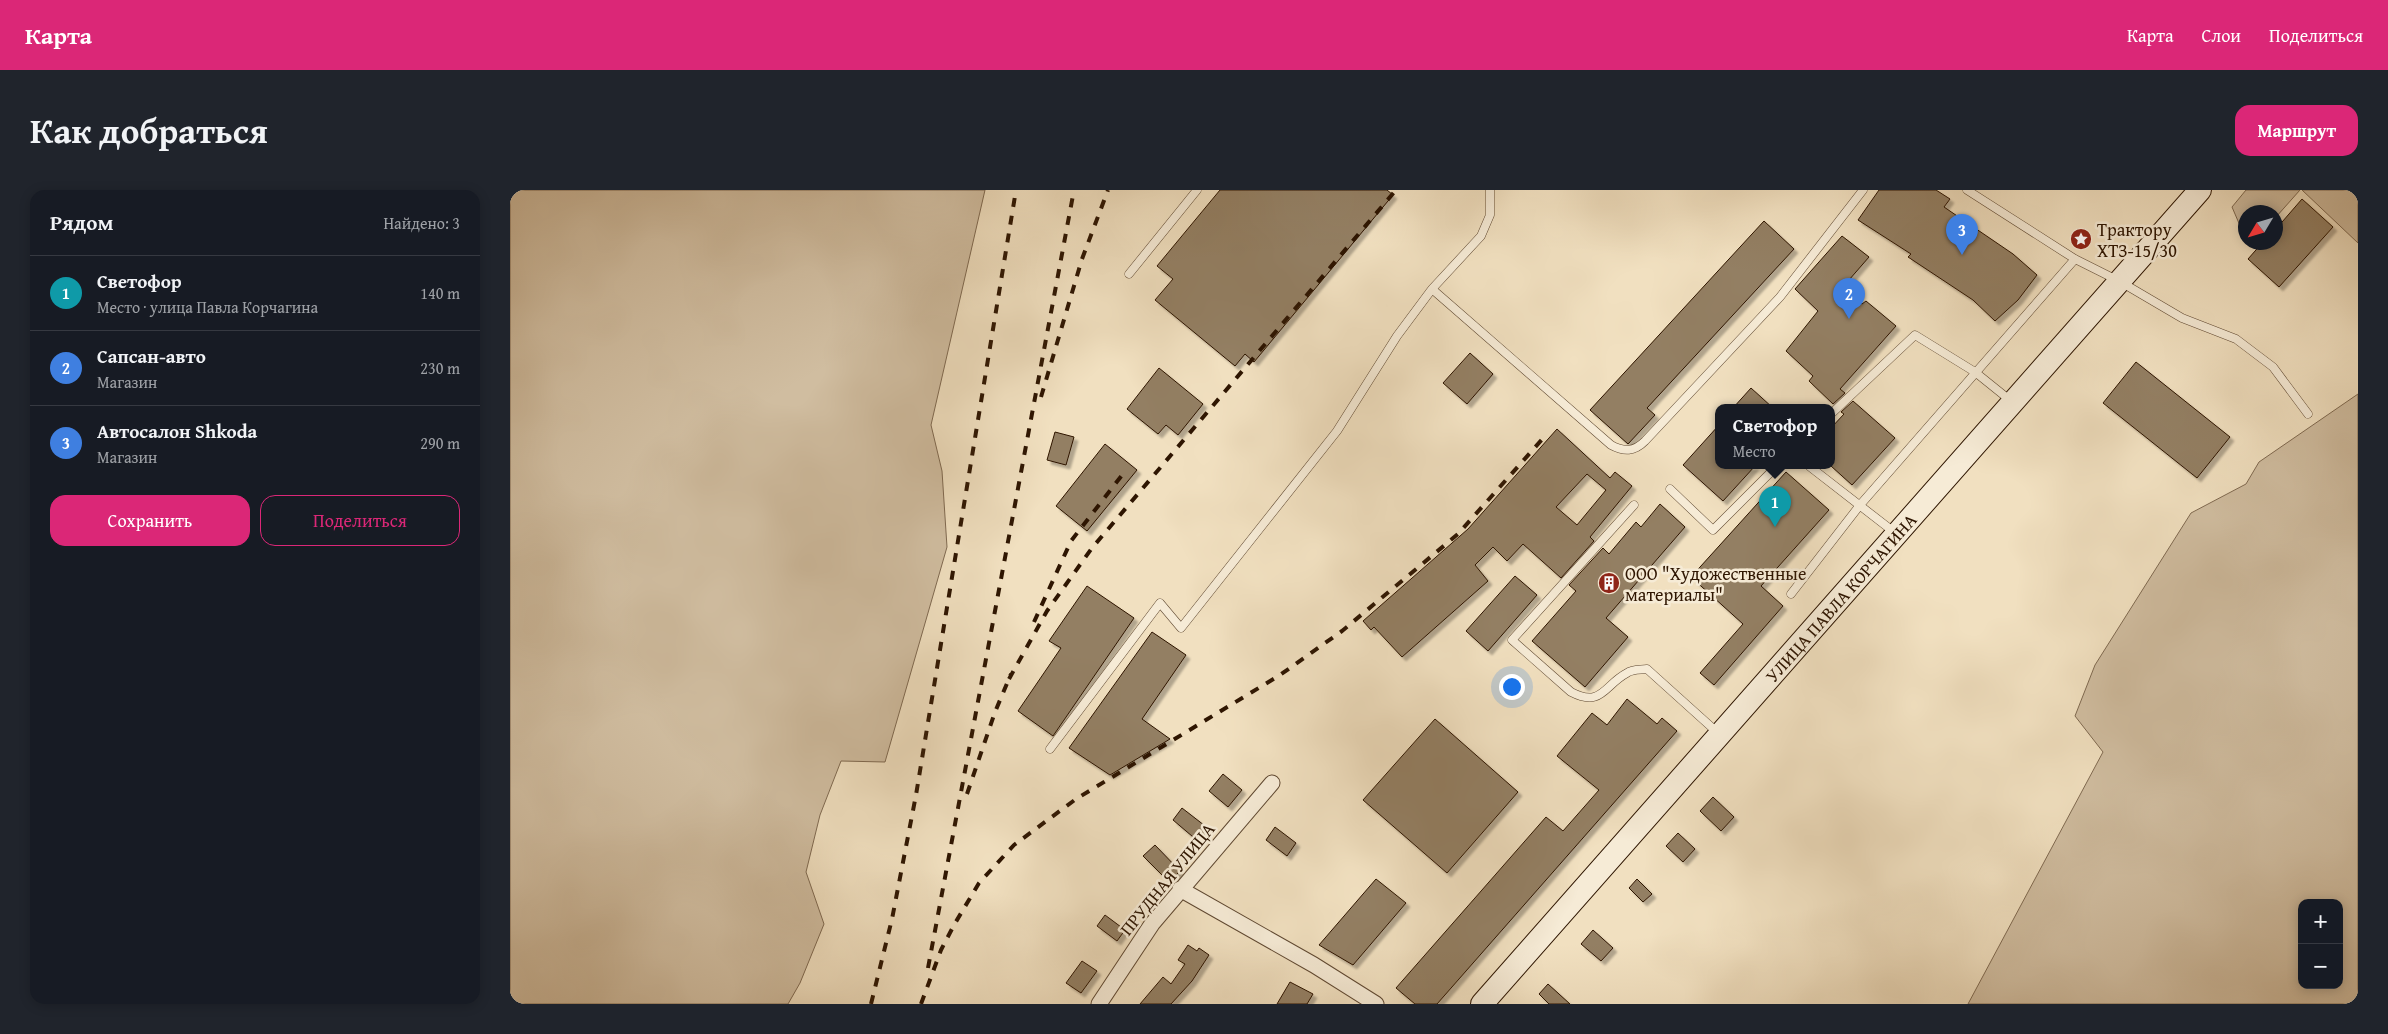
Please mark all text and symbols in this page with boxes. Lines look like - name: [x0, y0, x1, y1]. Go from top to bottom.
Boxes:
- text: Карта: [25, 18, 92, 53]
- text: Карта: [2127, 22, 2174, 49]
- text: Слои: [2202, 22, 2241, 49]
- text: Поделиться: [2269, 22, 2363, 49]
- text: Как добраться: [30, 105, 268, 156]
- button: Маршрут: [2235, 105, 2358, 156]
- north arrow: [2238, 205, 2283, 250]
- text: Рядом: [50, 207, 113, 238]
- text: Найдено: 3: [383, 211, 460, 235]
- pin: 3: [1946, 214, 1978, 255]
- place label: Трактору ХТЗ-15/30: [2097, 216, 2177, 264]
- place icon: Трактору ХТЗ-15/30: [2069, 227, 2093, 251]
- text: Светофор: [97, 267, 182, 295]
- pin: 2: [1833, 278, 1865, 319]
- text: 1: [62, 281, 70, 305]
- text: 140 m: [420, 281, 460, 305]
- text: Место · улица Павла Корчагина: [97, 295, 318, 319]
- text: Сапсан-авто: [97, 342, 206, 370]
- text: 2: [62, 356, 70, 380]
- text: 230 m: [420, 356, 460, 380]
- text: Магазин: [97, 370, 157, 394]
- popup: [1715, 404, 1835, 469]
- text: Светофор: [1733, 411, 1817, 439]
- text: Автосалон Shkoda: [97, 417, 257, 445]
- text: 3: [62, 431, 70, 455]
- text: 290 m: [420, 431, 460, 455]
- text: Место: [1733, 439, 1776, 463]
- text: Магазин: [97, 445, 157, 469]
- pin: 1: [1759, 486, 1791, 527]
- button: Сохранить: [50, 495, 250, 546]
- button: Поделиться: [260, 495, 460, 546]
- street label: УЛИЦА ПАВЛА КОРЧАГИНА: [1758, 507, 1923, 688]
- place label: ООО "Художественные материалы": [1625, 560, 1806, 608]
- building icon: ООО "Художественные материалы": [1597, 571, 1621, 595]
- your location: [1499, 674, 1525, 700]
- street label: ПРУДНАЯ УЛИЦА: [1113, 817, 1221, 941]
- map controls: [2298, 899, 2343, 989]
- button: +: [2298, 899, 2343, 944]
- button: −: [2298, 944, 2343, 989]

